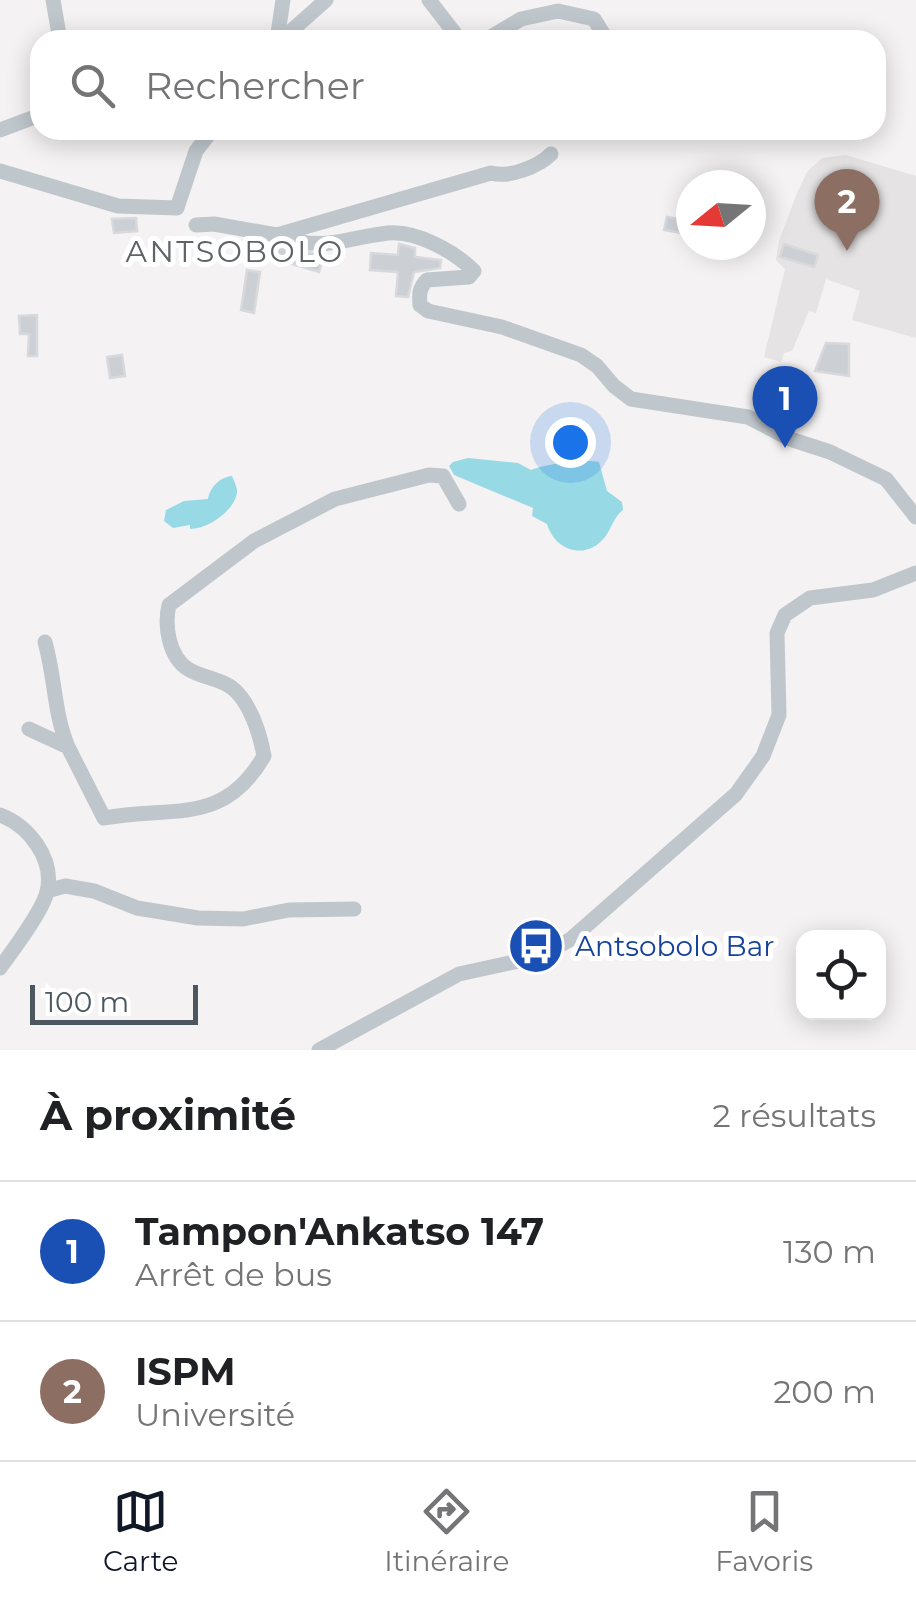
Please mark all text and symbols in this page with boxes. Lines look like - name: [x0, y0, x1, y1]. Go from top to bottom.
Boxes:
- search box: [30, 30, 886, 140]
- icon: search: [65, 58, 120, 113]
- text: Rechercher: [145, 62, 365, 109]
- pin: 2: [814, 168, 880, 251]
- north arrow: [676, 170, 766, 260]
- district label: ANTSOBOLO: [125, 233, 345, 270]
- pin: 1: [752, 366, 818, 448]
- your location: [545, 417, 596, 468]
- bus stop icon: Antsobolo Bar: [506, 916, 566, 976]
- place label: Antsobolo Bar: [575, 929, 774, 963]
- map controls: [796, 930, 886, 1020]
- button: locate: [796, 930, 886, 1020]
- scale bar: [30, 980, 198, 1024]
- text: 100 m: [45, 985, 129, 1019]
- text: À proximité: [40, 1089, 296, 1141]
- text: 2 résultats: [712, 1096, 876, 1135]
- text: Tampon'Ankatso 147: [135, 1208, 544, 1255]
- text: 1: [66, 1232, 79, 1271]
- text: 130 m: [783, 1232, 876, 1271]
- text: Arrêt de bus: [135, 1255, 332, 1294]
- text: ISPM: [135, 1348, 235, 1395]
- text: 2: [63, 1372, 82, 1411]
- text: 200 m: [773, 1372, 876, 1411]
- text: Université: [135, 1395, 295, 1434]
- tab: Carte: [103, 1484, 178, 1578]
- tab: Itinéraire: [384, 1484, 509, 1578]
- tab: Favoris: [715, 1484, 813, 1578]

